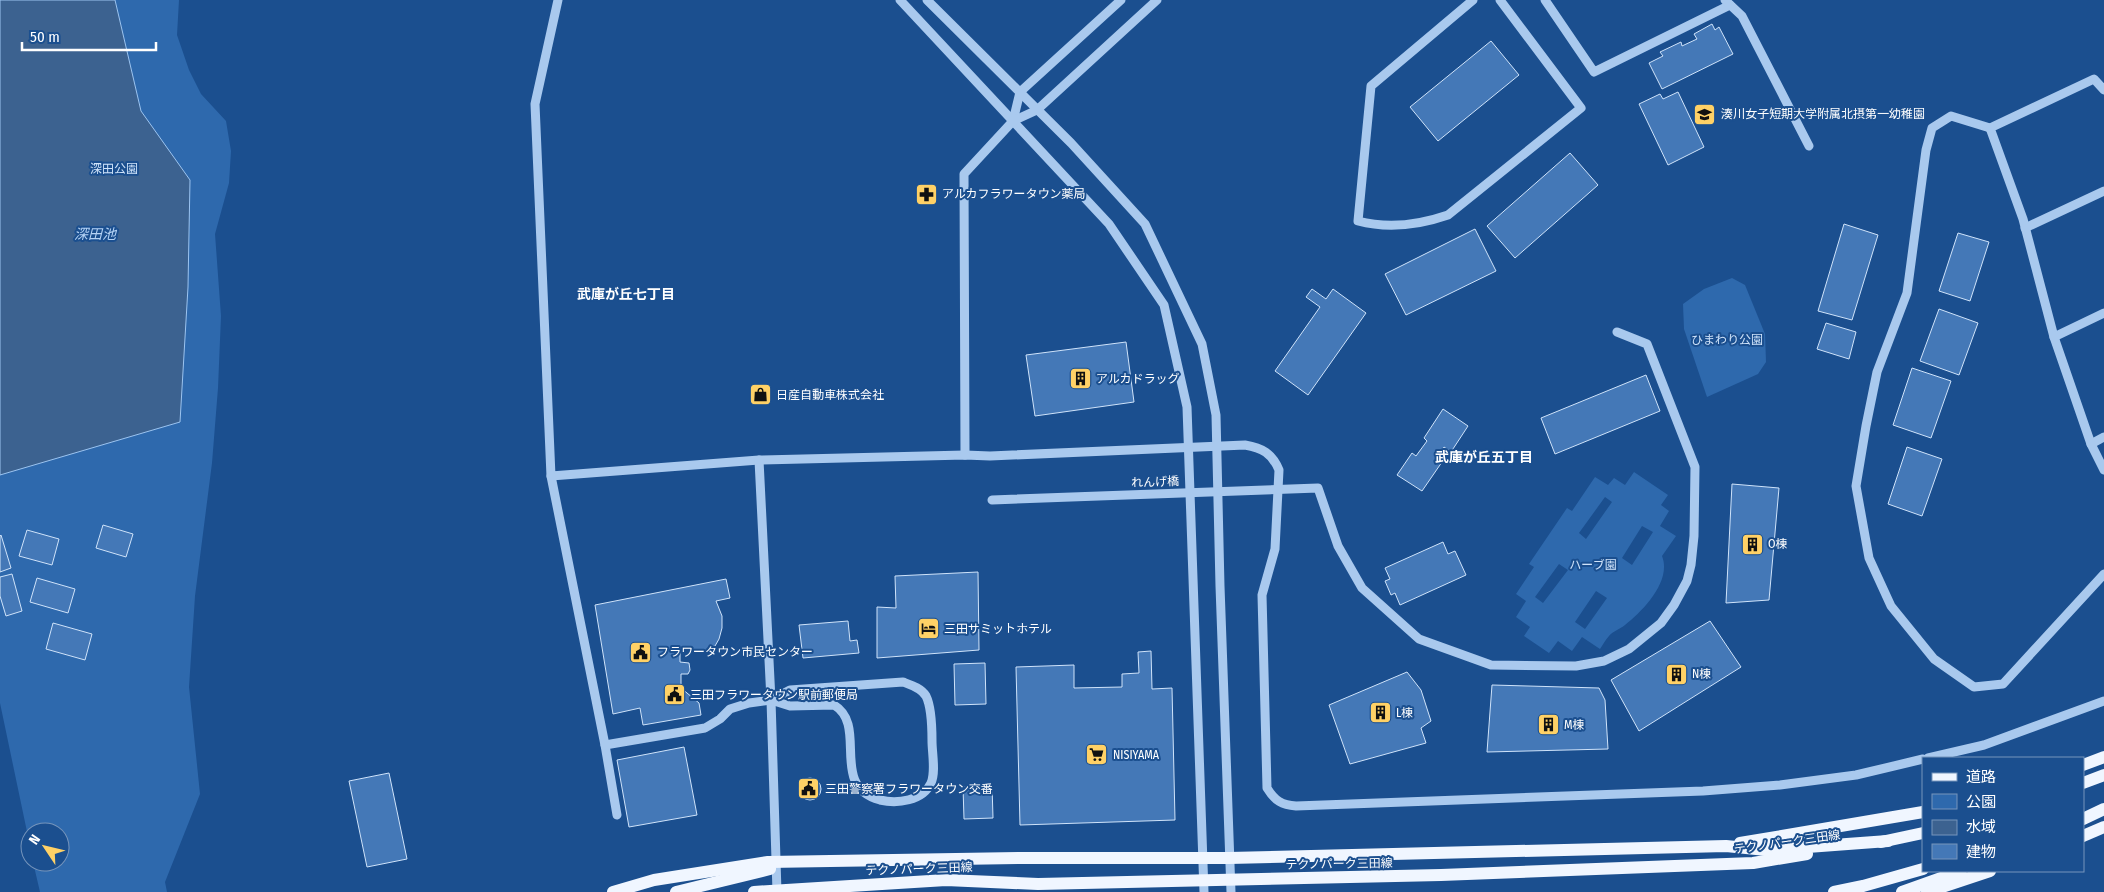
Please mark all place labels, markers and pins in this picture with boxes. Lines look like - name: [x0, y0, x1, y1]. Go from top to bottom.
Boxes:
- school or university icon: 湊川女子短期大学附属北摂第一幼稚園: [1693, 102, 1717, 126]
- place label: 湊川女子短期大学附属北摂第一幼稚園: [1721, 107, 1925, 121]
- pharmacy icon: アルカフラワータウン薬局: [914, 182, 938, 206]
- place label: アルカフラワータウン薬局: [942, 187, 1086, 201]
- building icon: アルカドラッグ: [1068, 367, 1092, 391]
- place label: アルカドラッグ: [1096, 372, 1180, 386]
- shop icon: 日産自動車株式会社: [748, 383, 772, 407]
- place label: 日産自動車株式会社: [776, 388, 884, 402]
- building icon: O棟: [1740, 532, 1764, 556]
- place label: O棟: [1768, 537, 1788, 551]
- hotel icon: 三田サミットホテル: [916, 617, 940, 641]
- place label: 三田サミットホテル: [944, 622, 1052, 636]
- public building icon: フラワータウン市民センター: [629, 640, 653, 664]
- place label: フラワータウン市民センター: [657, 645, 813, 659]
- building icon: N棟: [1664, 662, 1688, 686]
- place label: N棟: [1692, 667, 1711, 681]
- public building icon: 三田フラワータウン駅前郵便局: [662, 683, 686, 707]
- place label: 三田フラワータウン駅前郵便局: [690, 688, 858, 702]
- building icon: L棟: [1368, 701, 1392, 725]
- place label: L棟: [1396, 706, 1413, 720]
- building icon: M棟: [1536, 713, 1560, 737]
- place label: M棟: [1564, 718, 1585, 732]
- supermarket icon: NISIYAMA: [1085, 743, 1109, 767]
- place label: NISIYAMA: [1113, 748, 1160, 762]
- public building icon: 三田警察署フラワータウン交番: [797, 777, 821, 801]
- place label: 三田警察署フラワータウン交番: [825, 782, 993, 796]

